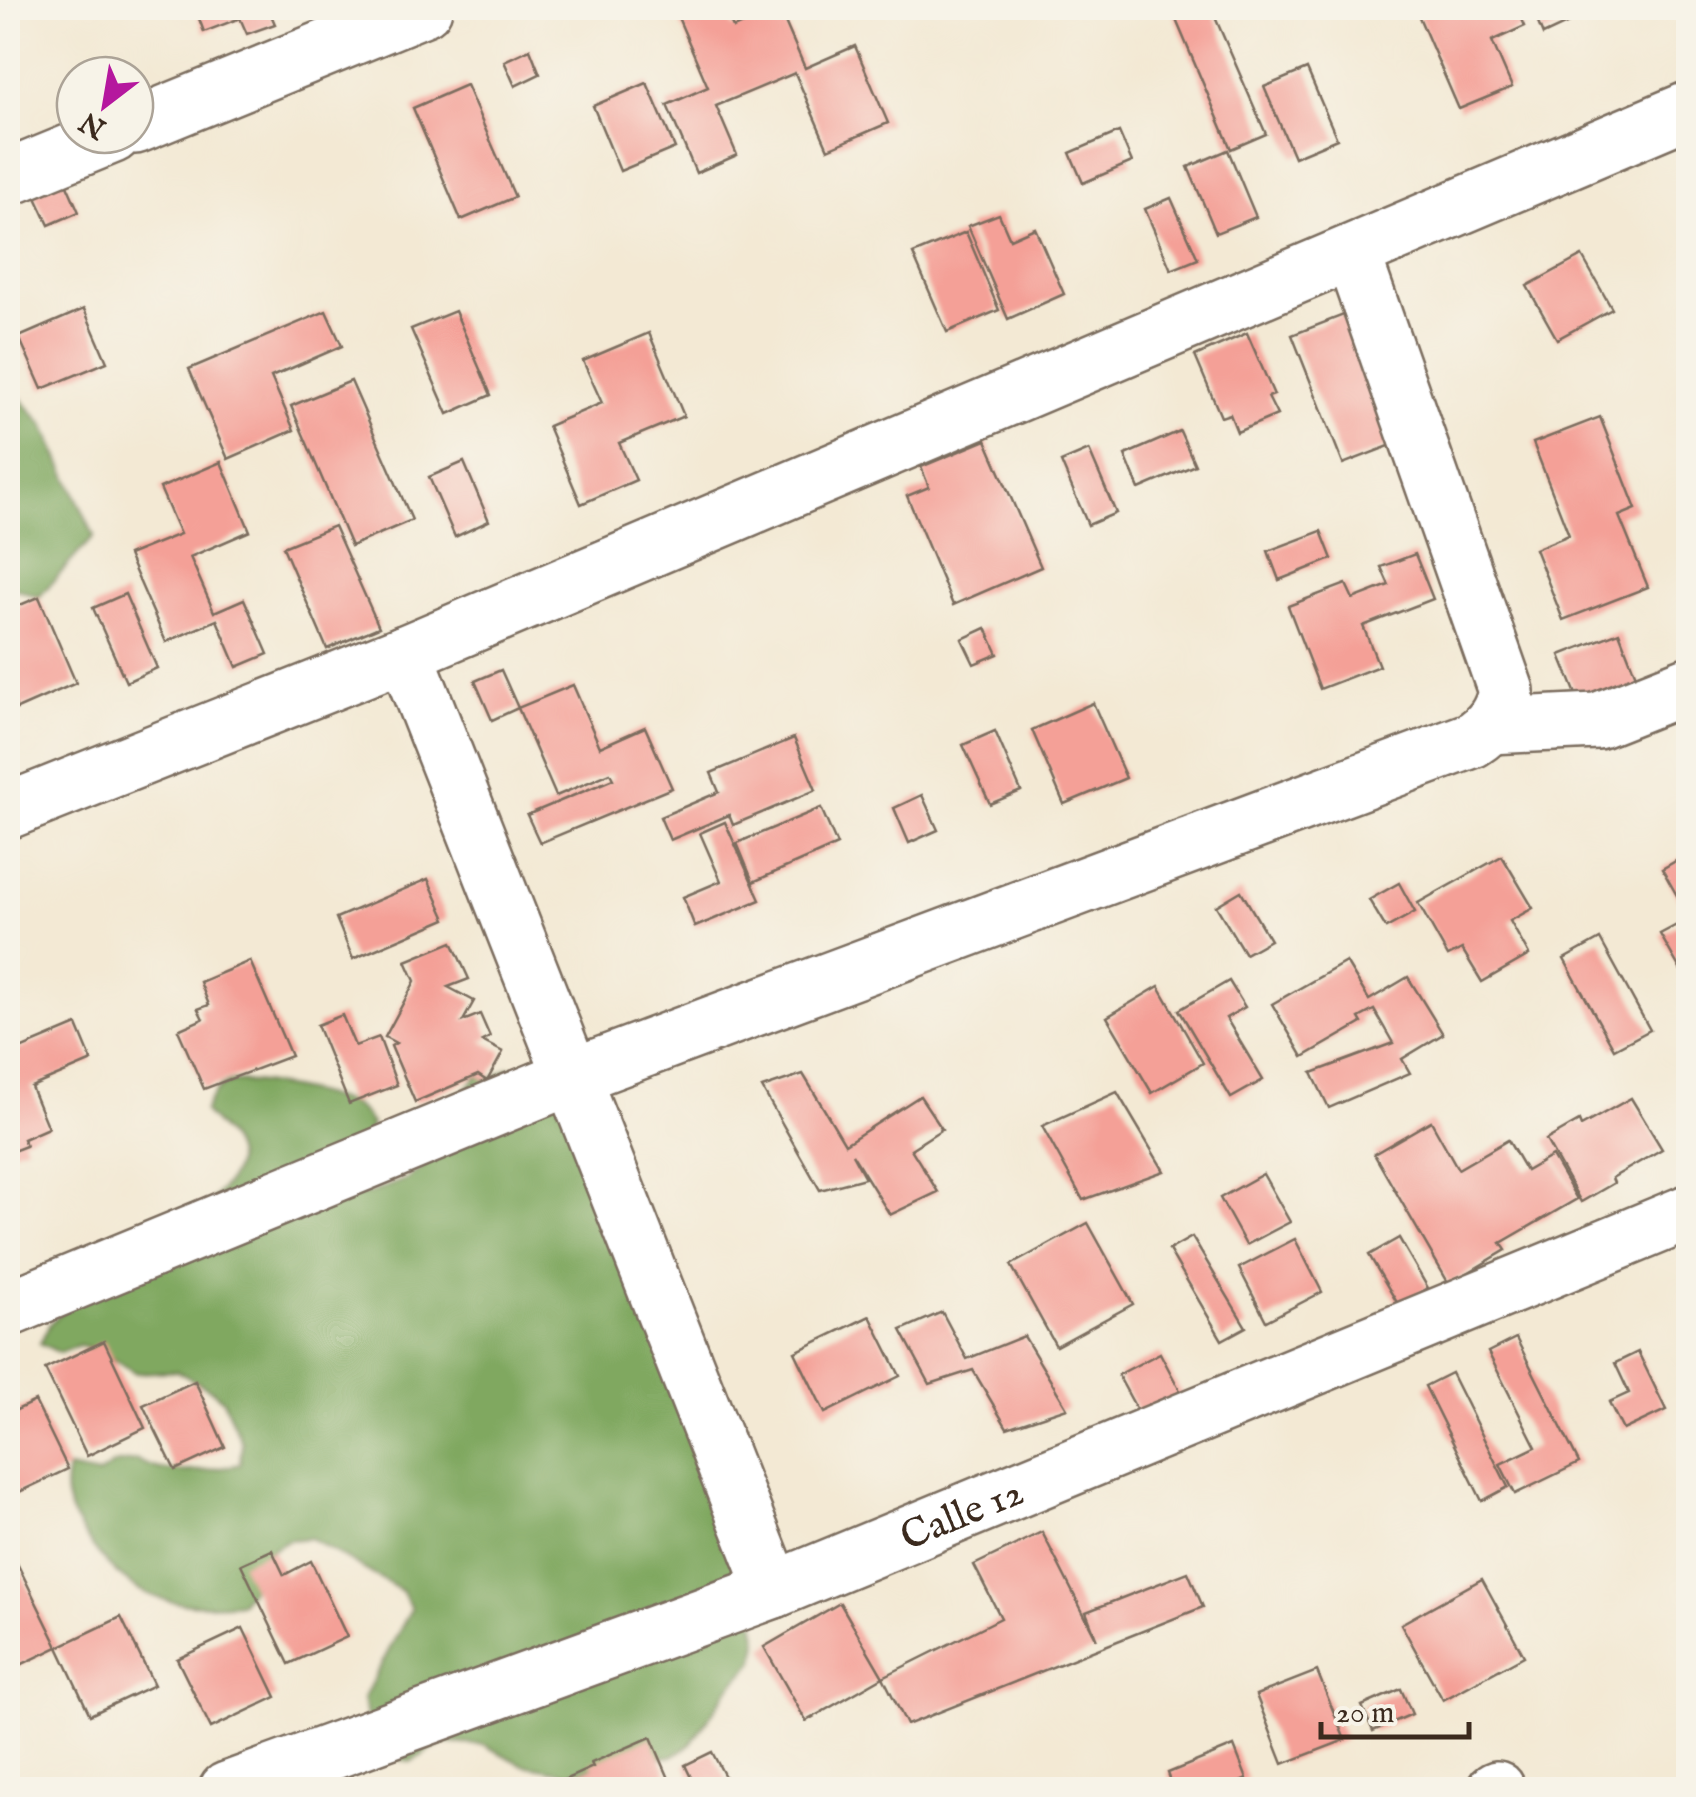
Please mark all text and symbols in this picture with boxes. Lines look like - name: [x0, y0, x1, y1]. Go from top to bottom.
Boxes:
- north arrow: [55, 55, 155, 155]
- text: N: [74, 103, 114, 146]
- street label: Calle 12: [894, 1468, 1032, 1564]
- scale bar: [1321, 1677, 1468, 1739]
- text: 20 m: [1336, 1695, 1395, 1733]

